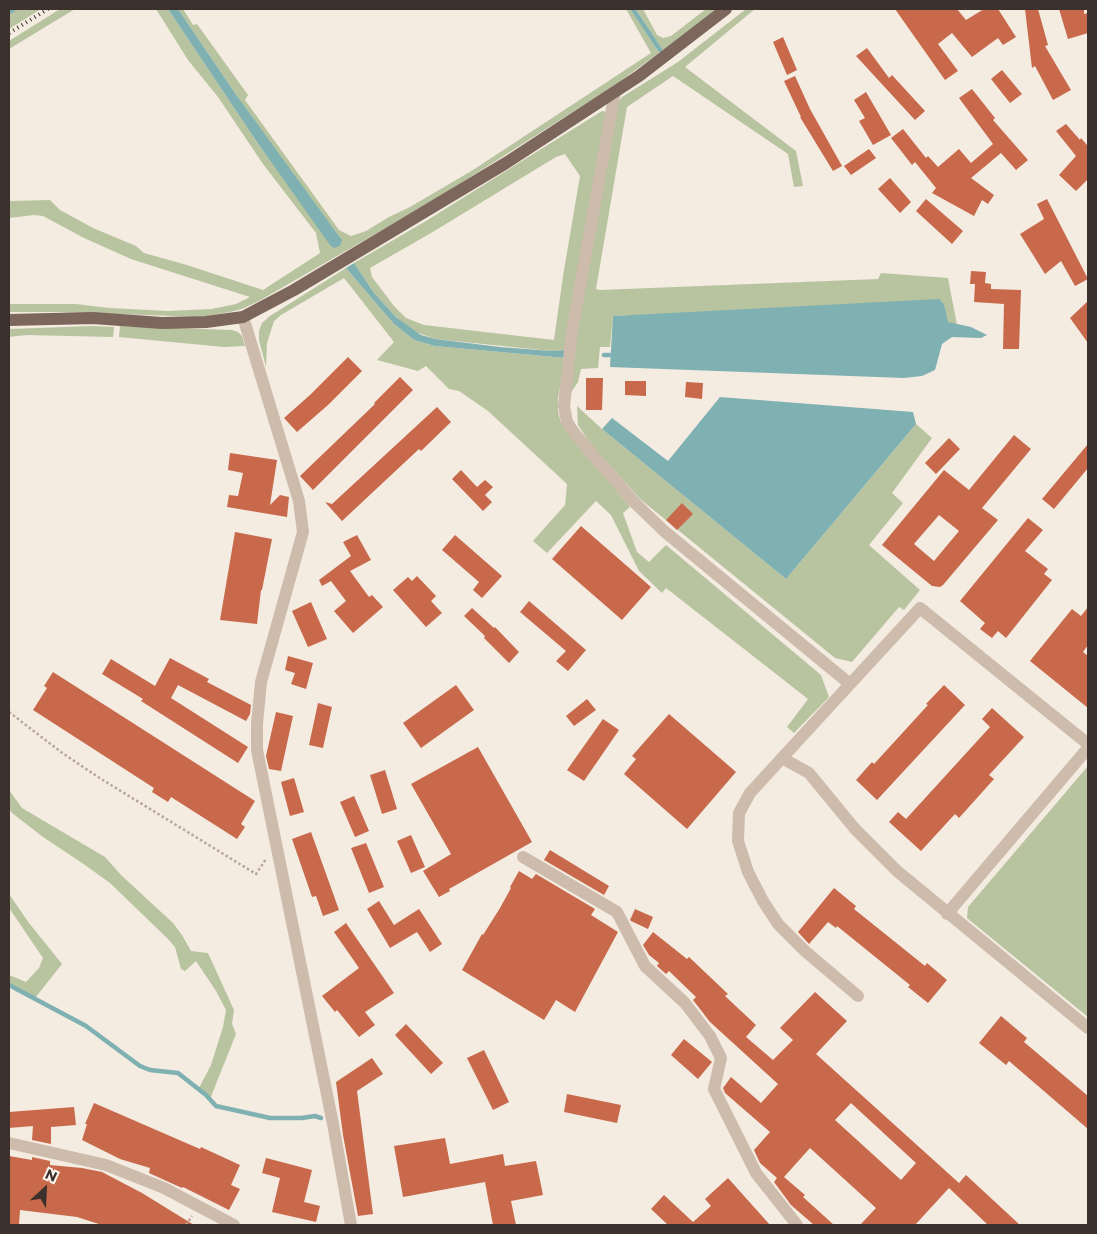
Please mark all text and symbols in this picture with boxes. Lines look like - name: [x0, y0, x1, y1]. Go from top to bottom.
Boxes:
- north arrow: [20, 1164, 70, 1214]
- text: N: [42, 1165, 60, 1186]

